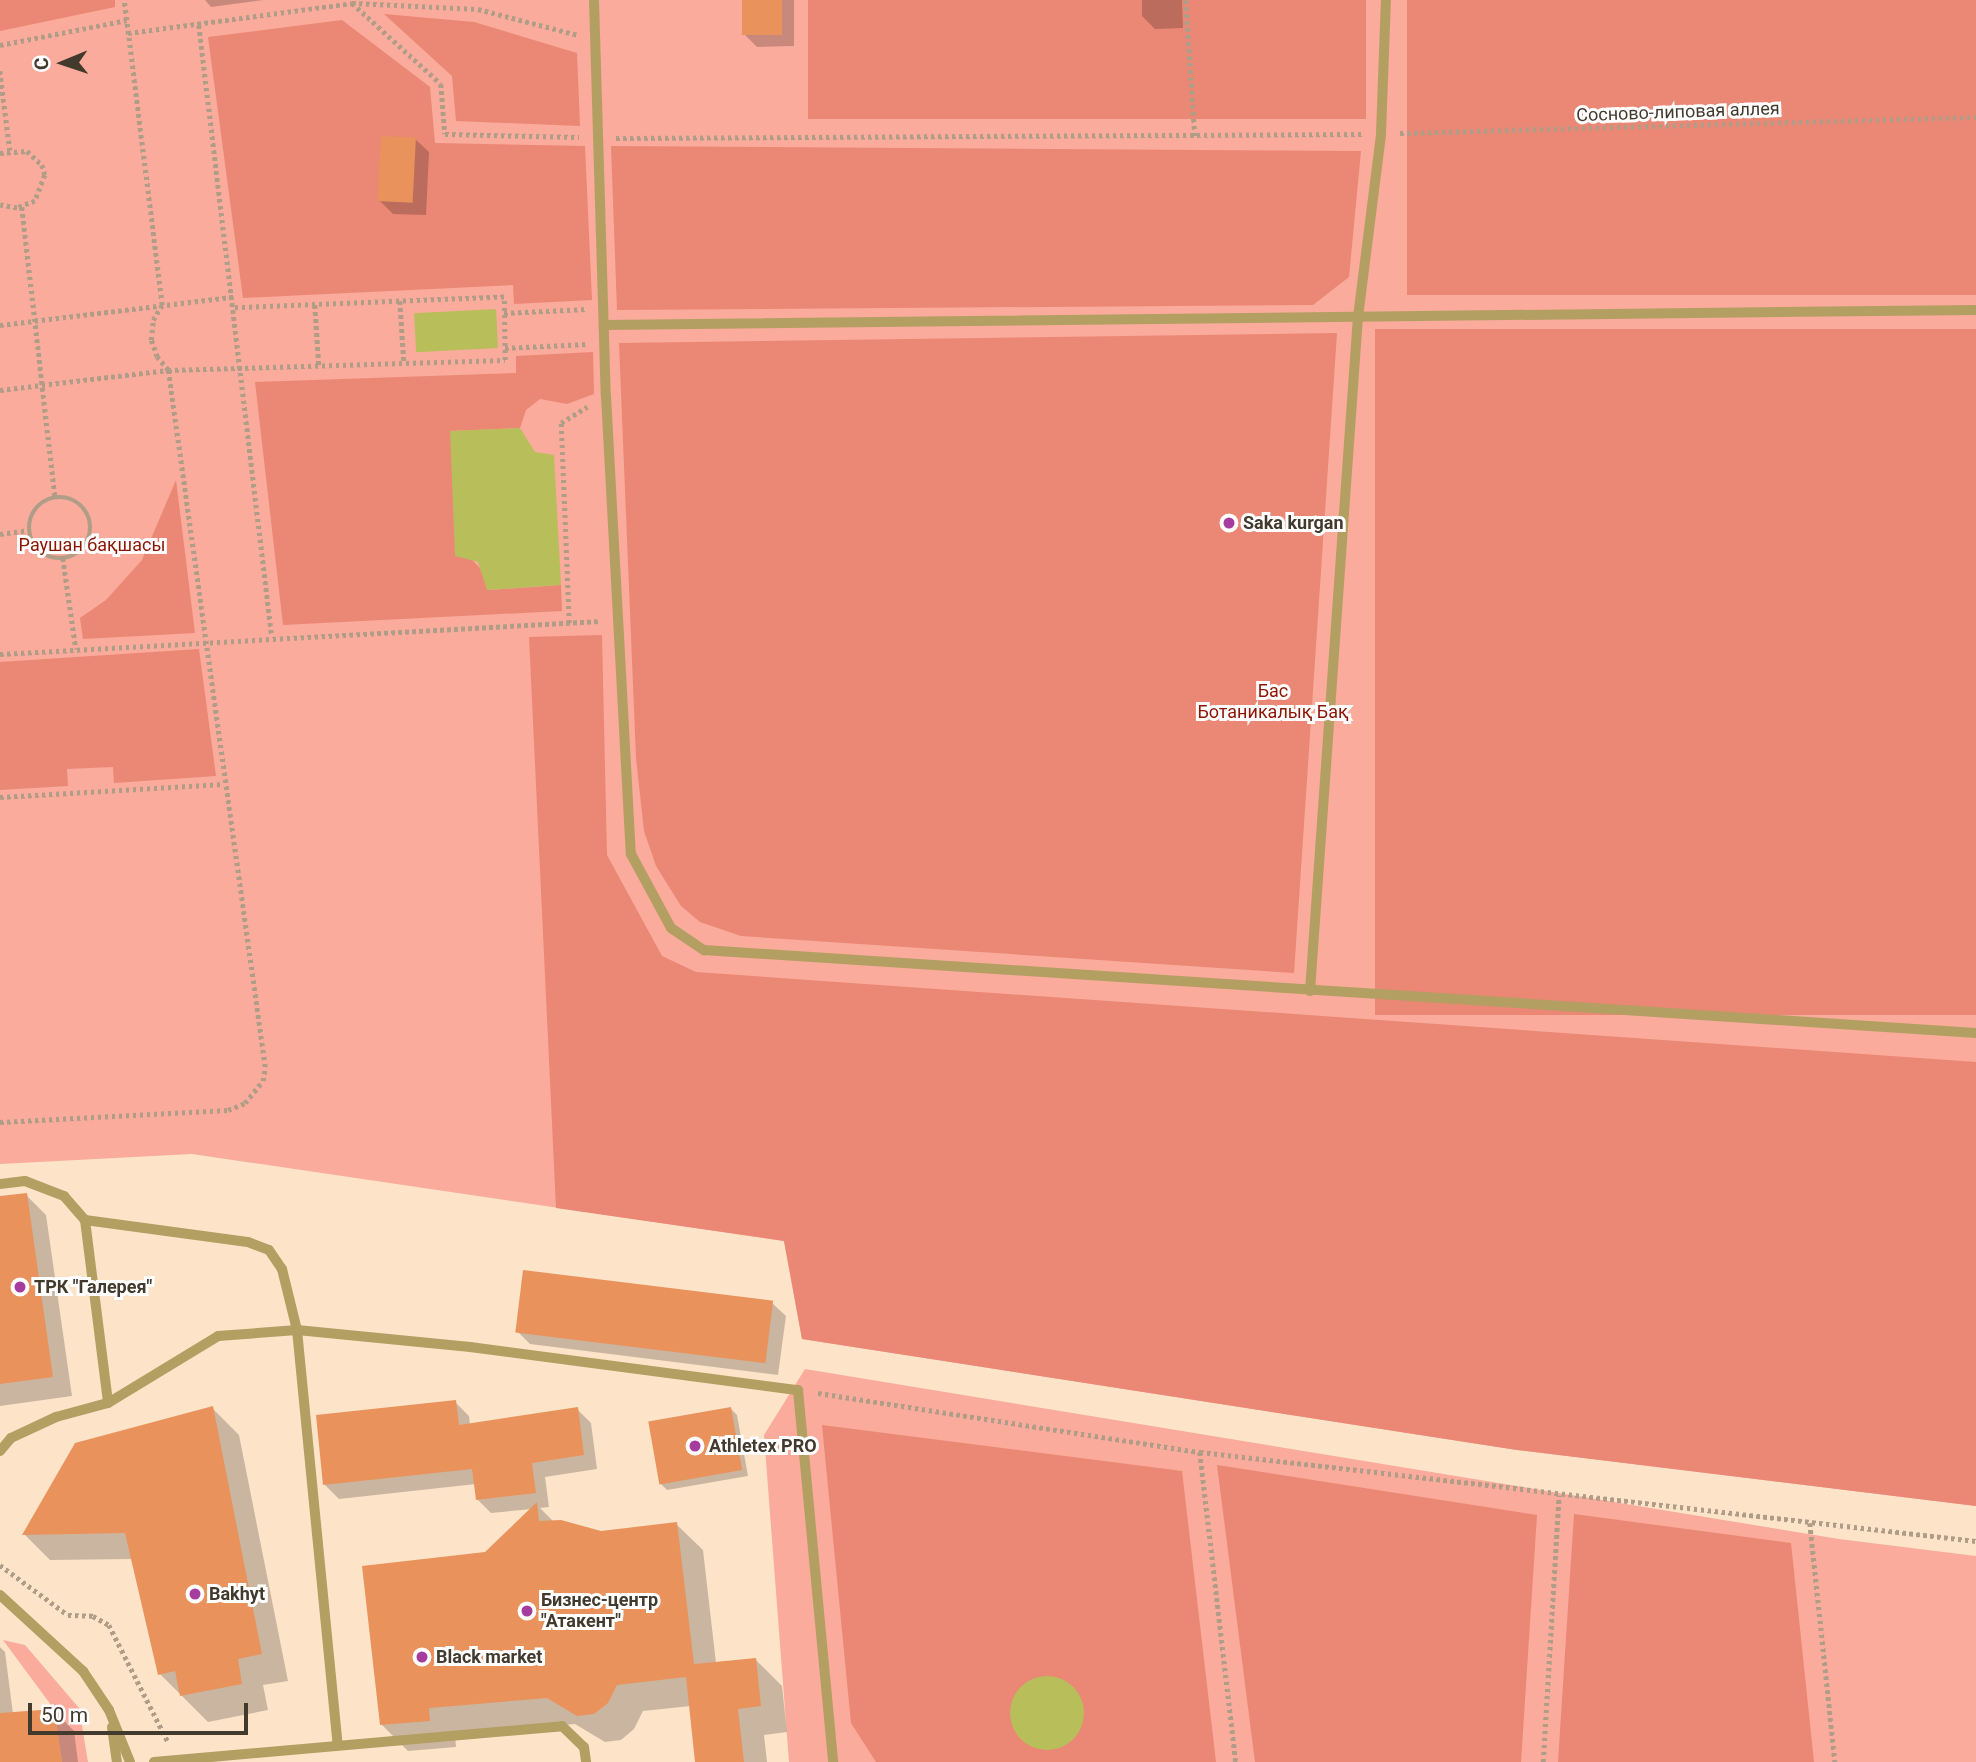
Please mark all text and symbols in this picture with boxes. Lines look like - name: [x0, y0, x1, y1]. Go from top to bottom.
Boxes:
- north arrow: [28, 28, 98, 98]
- text: С: [30, 57, 53, 70]
- street label: Сосново-липовая аллея: [1576, 98, 1780, 126]
- place label: Saka kurgan: [1243, 512, 1344, 534]
- marker: Saka kurgan: [1221, 515, 1237, 531]
- park label: Раушан бақшасы: [19, 534, 165, 556]
- park label: Бас Ботаникалық Бақ: [1197, 681, 1349, 724]
- place label: ТРК "Галерея": [34, 1276, 152, 1298]
- marker: ТРК "Галерея": [12, 1279, 28, 1295]
- place label: Athletex PRO: [709, 1435, 817, 1457]
- marker: Athletex PRO: [687, 1438, 703, 1454]
- place label: Bakhyt: [209, 1583, 265, 1605]
- marker: Bakhyt: [187, 1586, 203, 1602]
- place label: Бизнес-центр "Атакент": [541, 1590, 658, 1632]
- marker: Бизнес-центр "Атакент": [519, 1603, 535, 1619]
- place label: Black market: [436, 1646, 542, 1668]
- marker: Black market: [414, 1649, 430, 1665]
- scale bar: [32, 1688, 252, 1732]
- text: 50 m: [41, 1703, 88, 1727]

